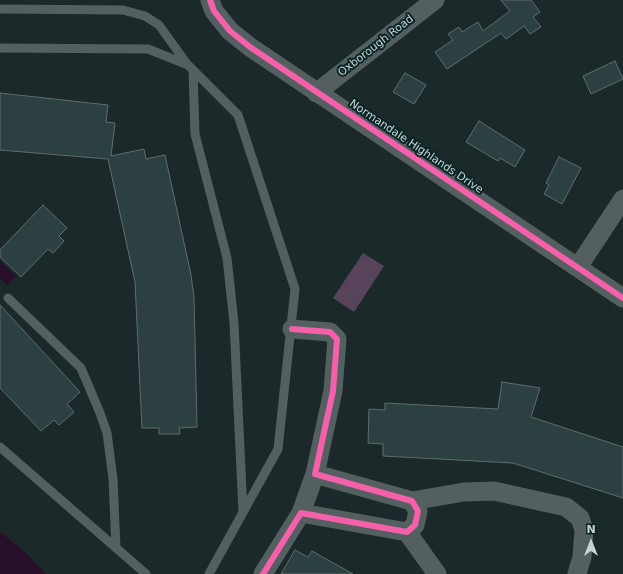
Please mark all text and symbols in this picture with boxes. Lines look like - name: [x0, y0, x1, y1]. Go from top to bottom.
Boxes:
- street label: Oxborough Road: [336, 13, 416, 79]
- street label: Normandale Highlands Drive: [347, 97, 485, 197]
- north arrow: [571, 522, 611, 562]
- text: N: [586, 523, 596, 536]

